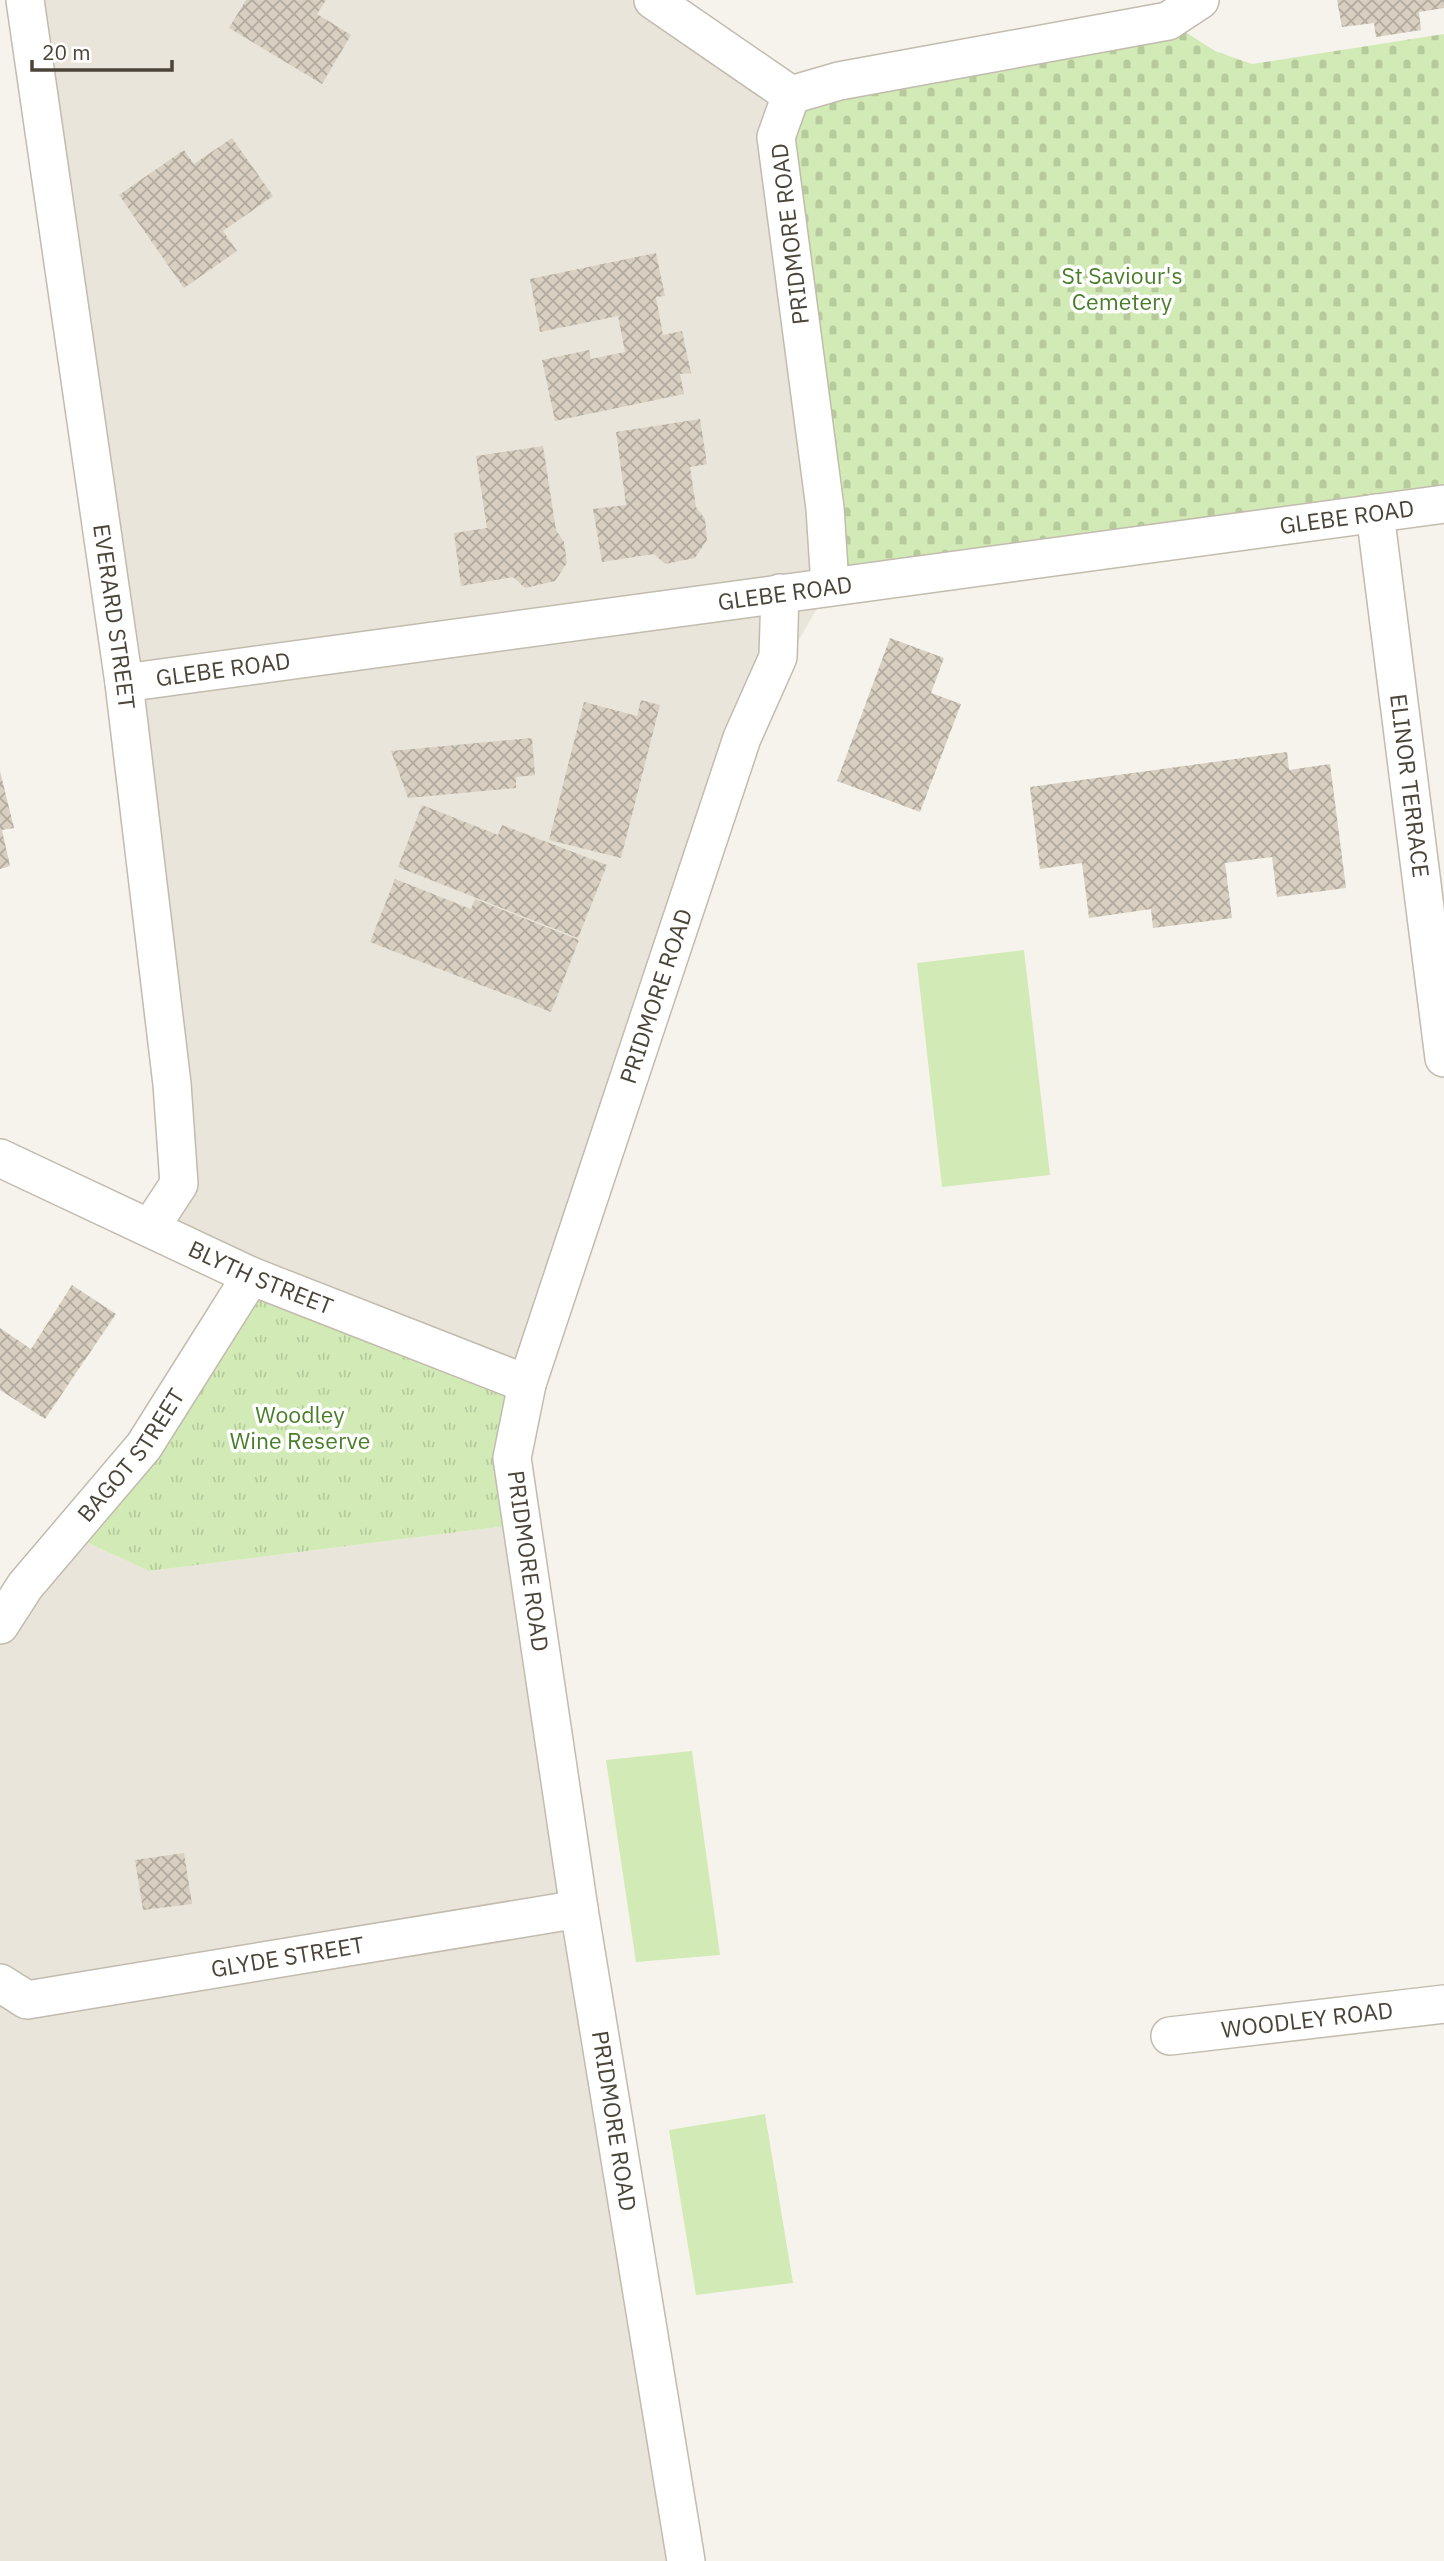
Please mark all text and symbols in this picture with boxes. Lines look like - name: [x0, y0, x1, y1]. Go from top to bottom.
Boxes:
- scale bar: [32, 28, 172, 72]
- text: 20 m: [42, 38, 91, 66]
- street label: PRIDMORE ROAD: [763, 142, 815, 326]
- park label: St Saviour's Cemetery: [1061, 260, 1183, 316]
- street label: GLEBE ROAD: [1278, 492, 1416, 540]
- street label: EVERARD STREET: [87, 522, 143, 711]
- street label: GLEBE ROAD: [716, 568, 854, 616]
- street label: GLEBE ROAD: [154, 645, 292, 693]
- street label: ELINOR TERRACE: [1384, 692, 1437, 879]
- street label: PRIDMORE ROAD: [612, 904, 698, 1087]
- street label: BLYTH STREET: [184, 1233, 338, 1321]
- street label: BAGOT STREET: [70, 1382, 191, 1528]
- park label: Woodley Wine Reserve: [230, 1399, 370, 1455]
- street label: PRIDMORE ROAD: [501, 1468, 557, 1653]
- street label: GLYDE STREET: [209, 1929, 366, 1983]
- street label: WOODLEY ROAD: [1219, 1994, 1394, 2044]
- street label: PRIDMORE ROAD: [586, 2028, 644, 2213]

